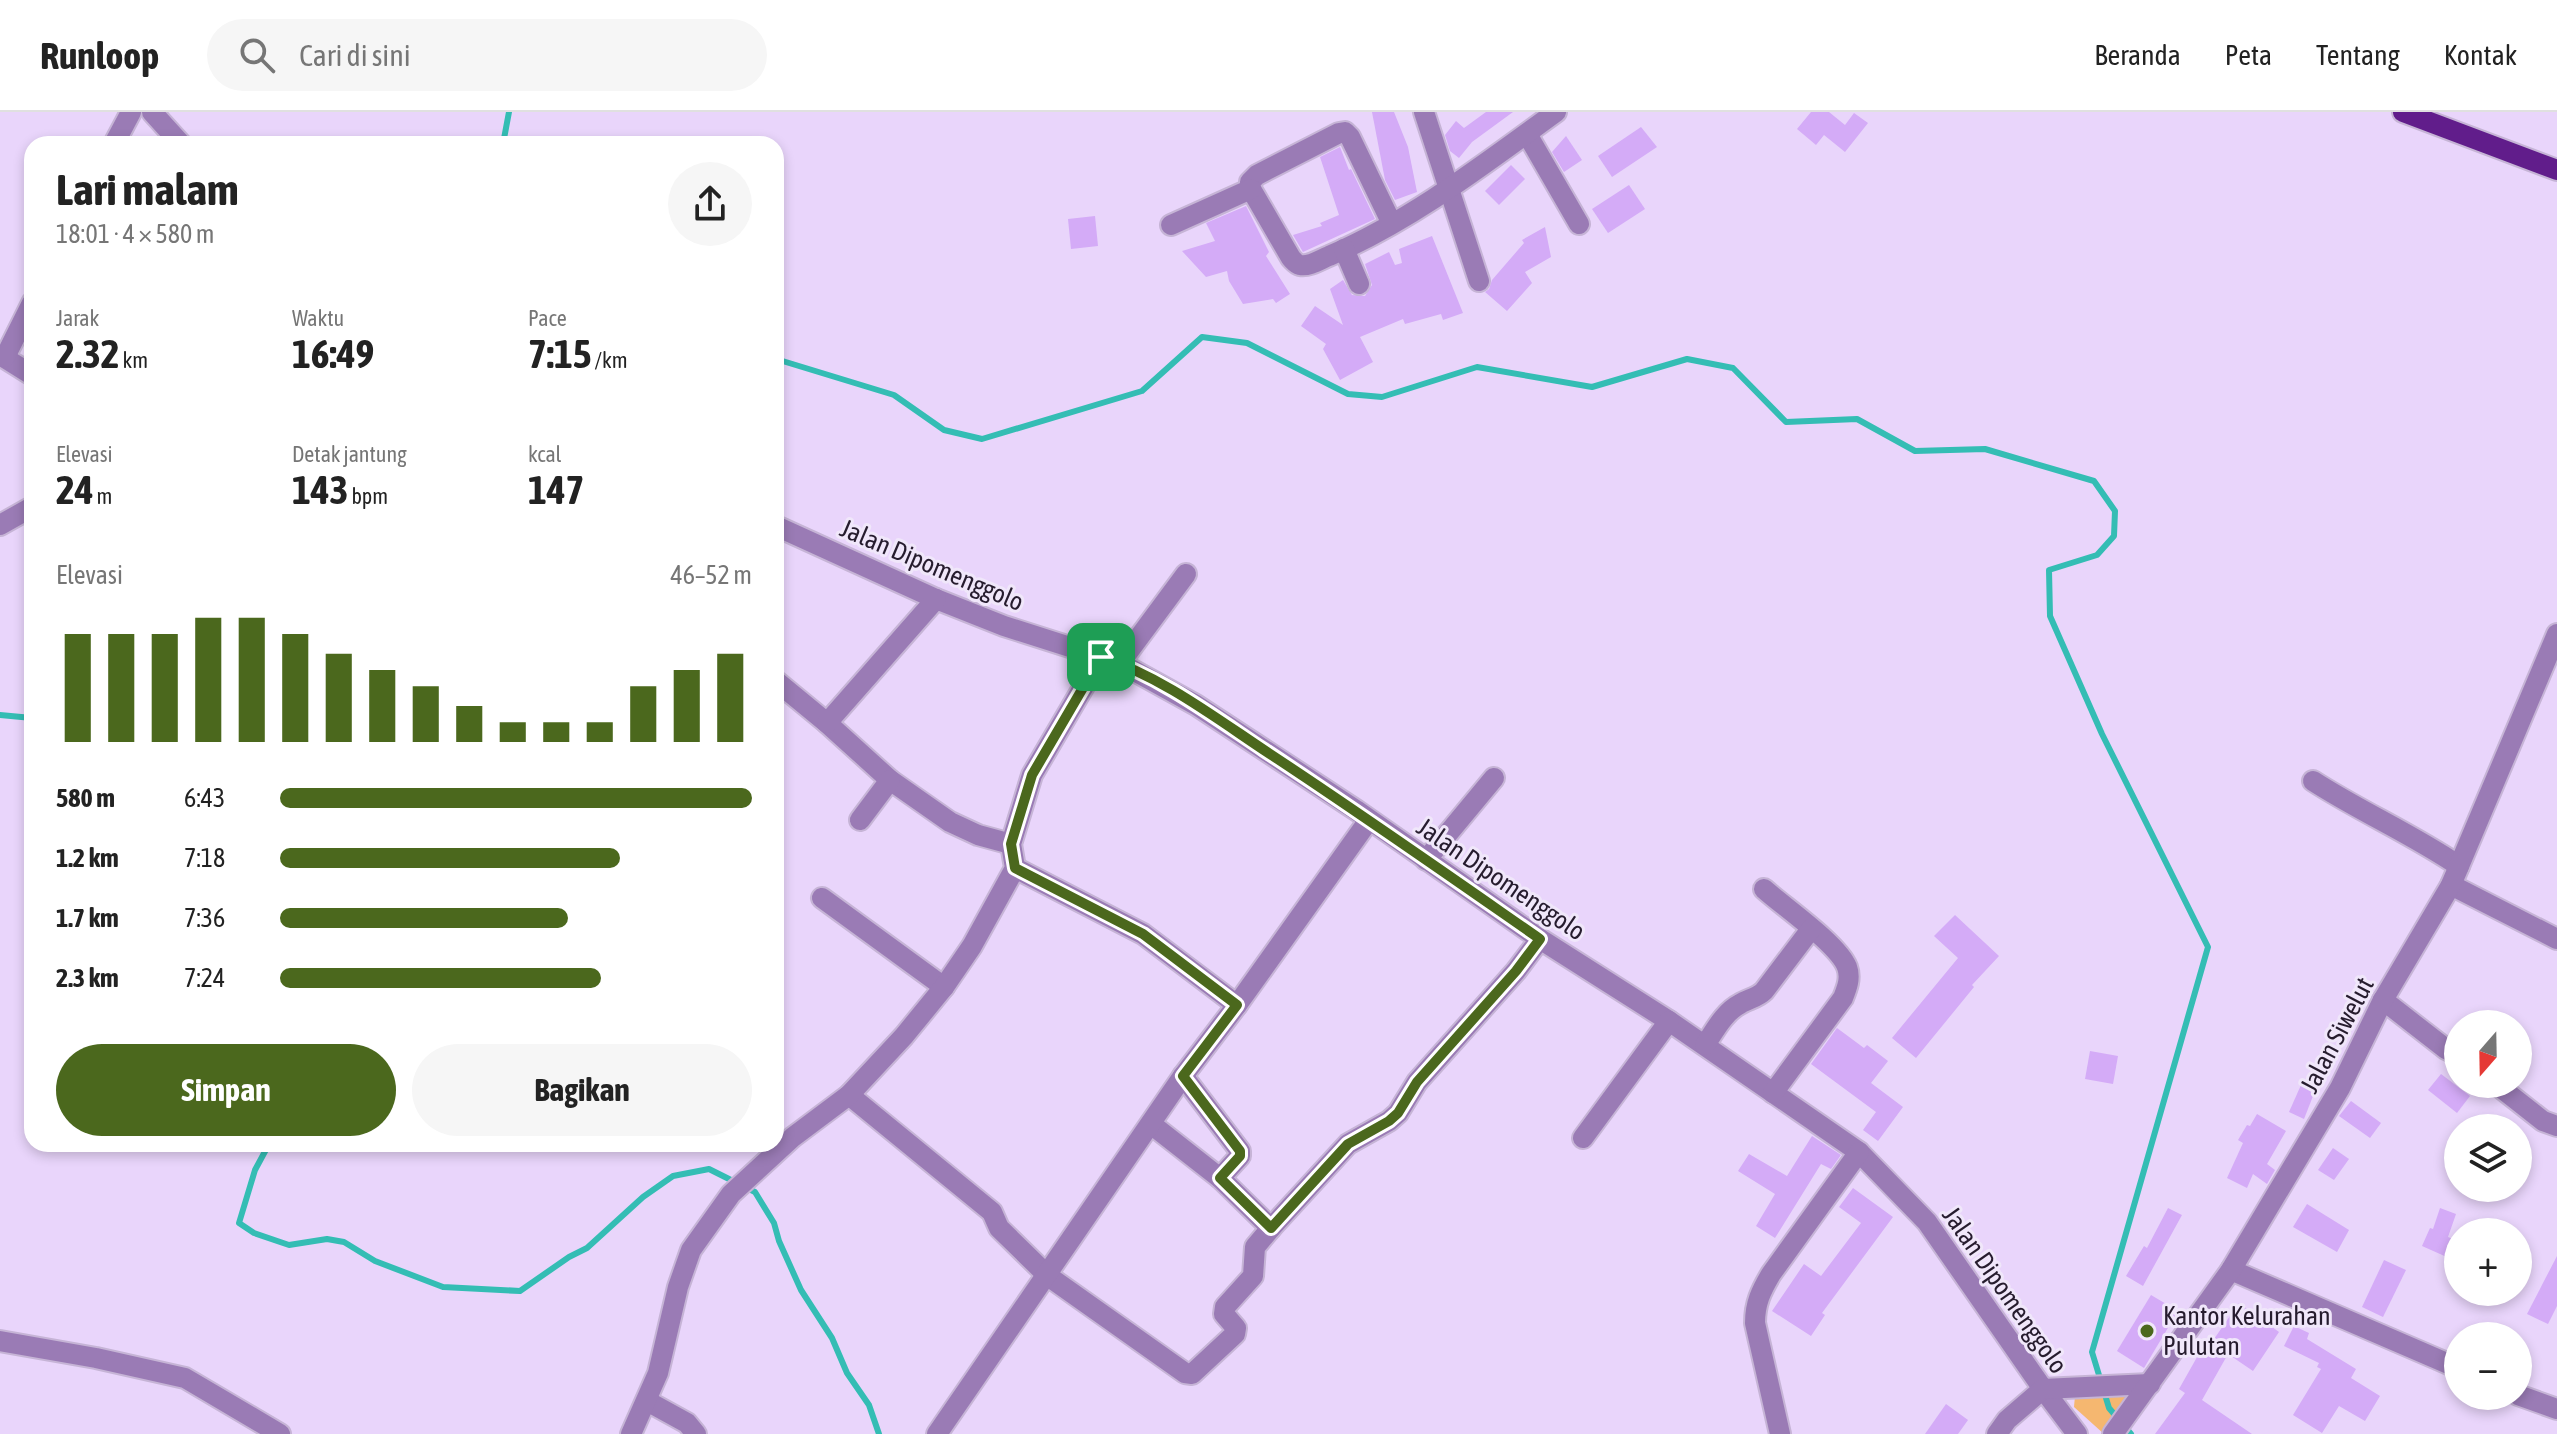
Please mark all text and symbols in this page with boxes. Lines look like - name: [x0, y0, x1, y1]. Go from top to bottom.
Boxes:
- search box: [207, 19, 767, 91]
- icon: search: [235, 33, 279, 77]
- text: Runloop: [40, 34, 159, 77]
- text: Cari di sini: [299, 38, 411, 72]
- text: Beranda: [2094, 39, 2181, 71]
- text: Peta: [2225, 39, 2272, 71]
- text: Tentang: [2316, 39, 2400, 71]
- text: Kontak: [2444, 39, 2517, 71]
- button: share: [668, 162, 752, 246]
- text: Lari malam: [56, 164, 239, 214]
- text: 18:01 · 4 × 580 m: [56, 219, 215, 249]
- text: Jarak: [56, 305, 99, 331]
- text: Waktu: [292, 305, 344, 331]
- text: Pace: [528, 305, 567, 331]
- text: 2.32: [56, 331, 120, 376]
- text: 16:49: [292, 331, 374, 376]
- text: 7:15: [528, 331, 592, 376]
- text: km: [120, 347, 148, 373]
- text: /km: [592, 347, 628, 373]
- text: Elevasi: [56, 441, 113, 467]
- text: Detak jantung: [292, 441, 407, 467]
- text: kcal: [528, 441, 561, 467]
- text: 24: [56, 467, 94, 512]
- text: 143: [292, 467, 348, 512]
- text: 147: [528, 467, 584, 512]
- text: m: [94, 483, 112, 509]
- text: bpm: [348, 483, 388, 509]
- street label: Jalan Dipomenggolo: [836, 513, 1028, 617]
- text: Elevasi: [56, 560, 123, 590]
- text: 46–52 m: [670, 560, 752, 590]
- pin: [1067, 623, 1135, 691]
- icon: arrive: [1079, 635, 1123, 679]
- text: 580 m: [56, 783, 115, 813]
- text: 6:43: [184, 783, 225, 813]
- street label: Jalan Dipomenggolo: [1411, 812, 1591, 946]
- text: 1.2 km: [56, 843, 119, 873]
- text: 7:18: [184, 843, 225, 873]
- text: 1.7 km: [56, 903, 119, 933]
- text: 7:36: [184, 903, 225, 933]
- text: 2.3 km: [56, 963, 119, 993]
- text: 7:24: [184, 963, 225, 993]
- street label: Jalan Siwelut: [2294, 972, 2380, 1098]
- north arrow: [2444, 1010, 2532, 1098]
- map controls: [2444, 1010, 2532, 1410]
- button: Simpan: [56, 1044, 396, 1136]
- button: Bagikan: [412, 1044, 752, 1136]
- button: layers: [2444, 1114, 2532, 1202]
- street label: Jalan Dipomenggolo: [1936, 1201, 2074, 1379]
- button: +: [2444, 1218, 2532, 1306]
- place label: Kantor Kelurahan Pulutan: [2163, 1301, 2331, 1361]
- marker: Kantor Kelurahan Pulutan: [2138, 1322, 2156, 1340]
- button: −: [2444, 1322, 2532, 1410]

